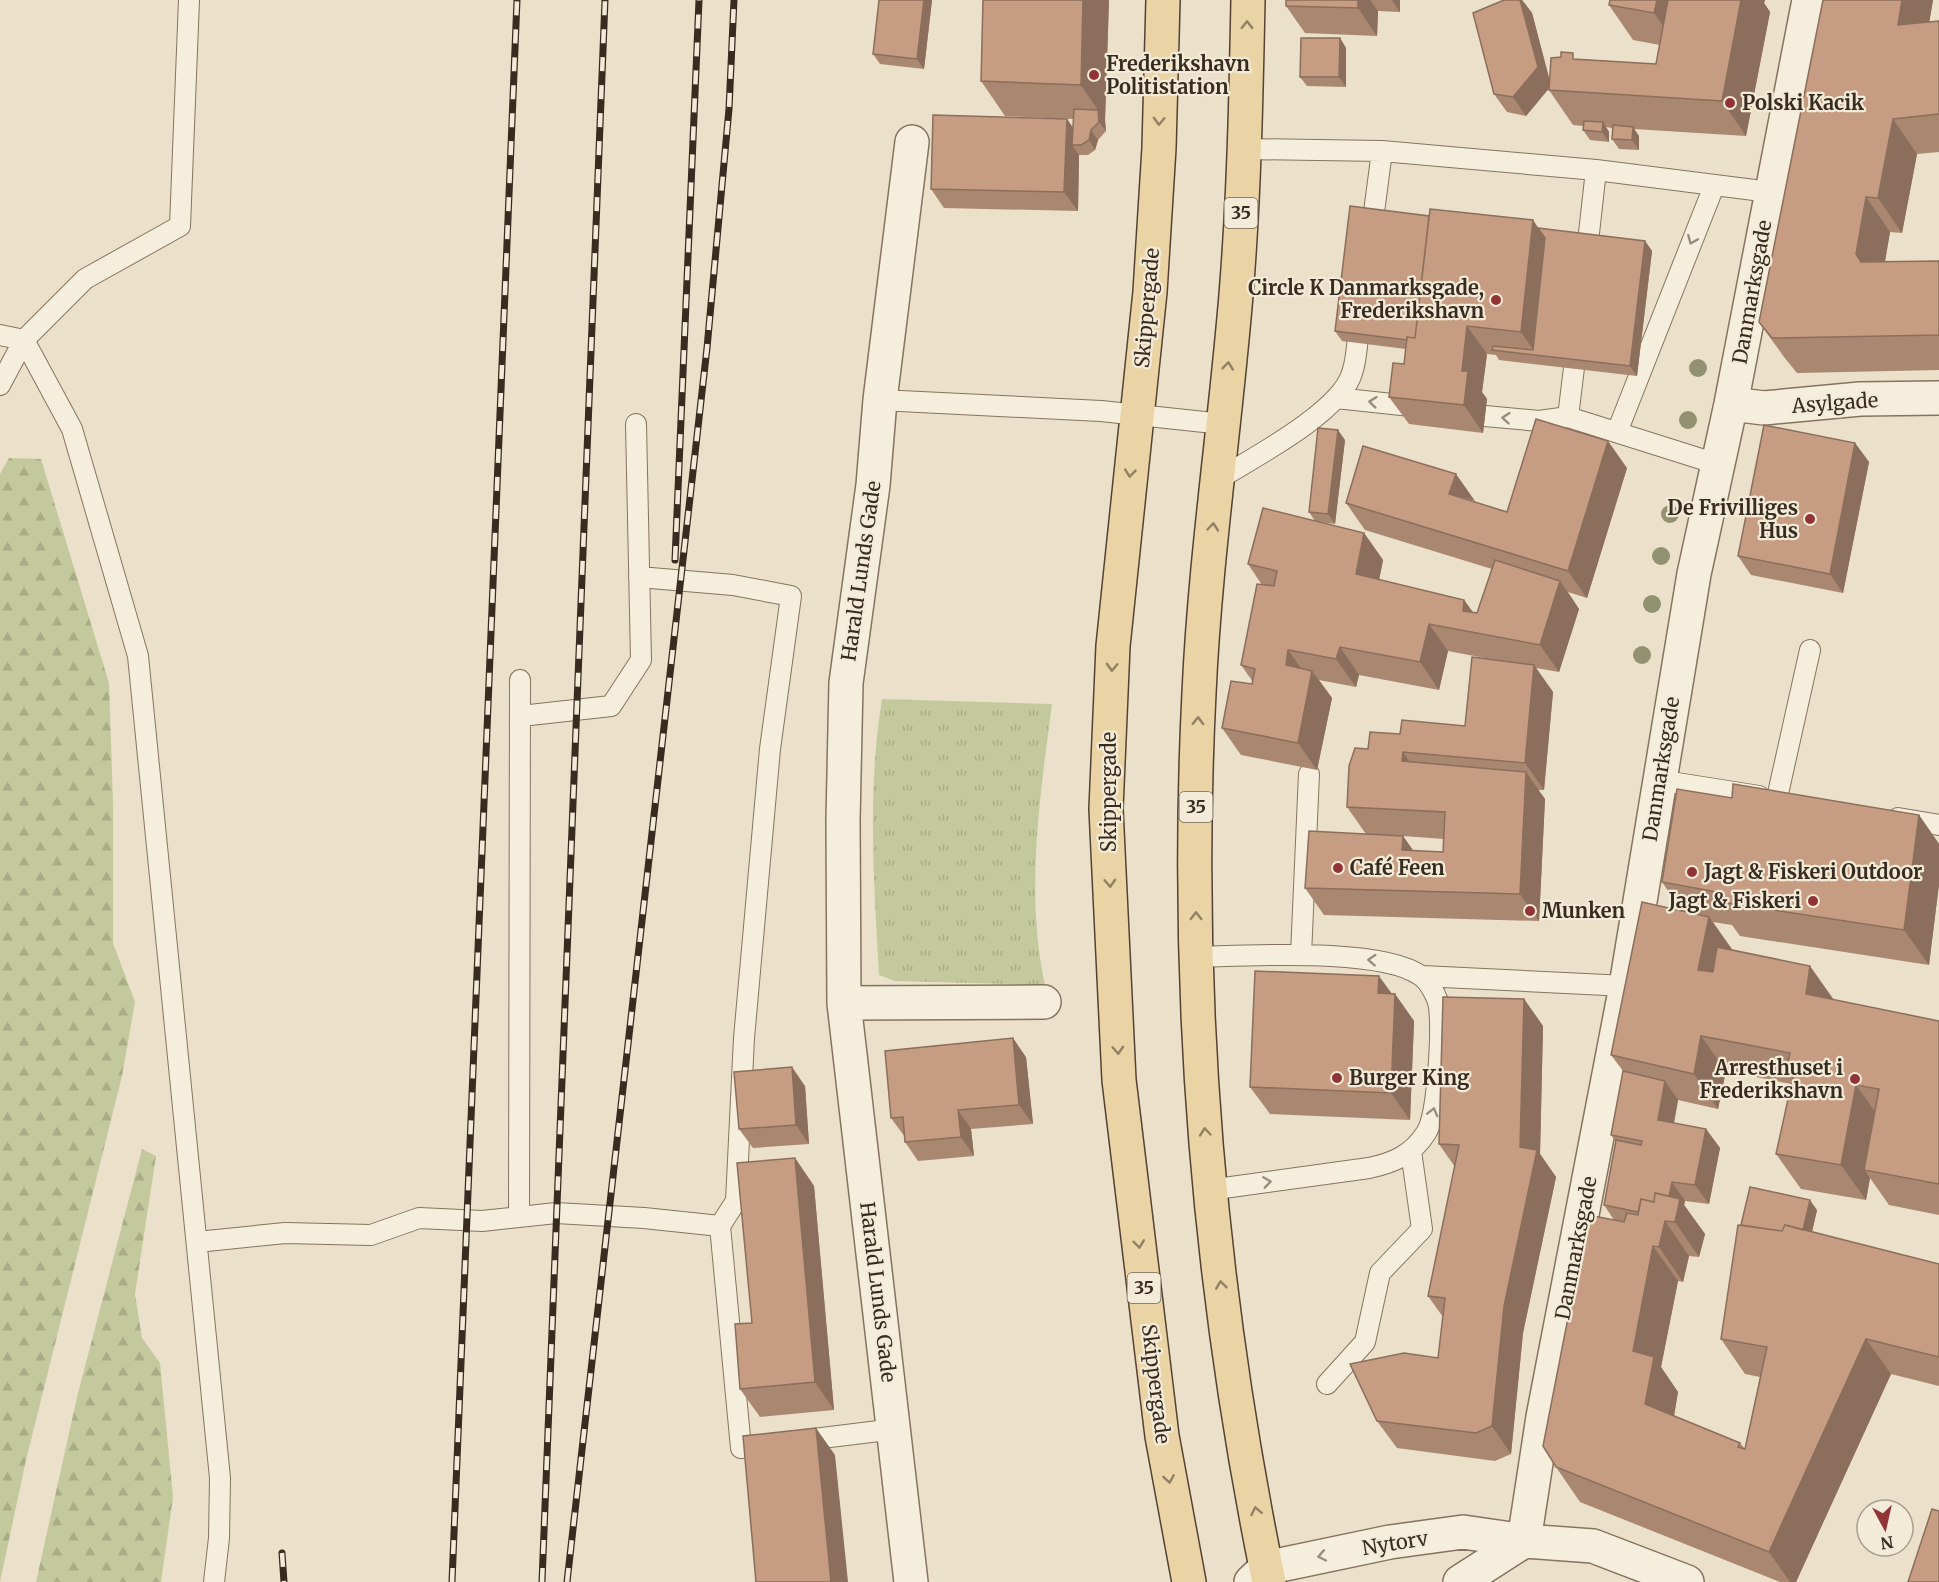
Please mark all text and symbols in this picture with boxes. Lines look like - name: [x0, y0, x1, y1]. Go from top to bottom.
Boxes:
- one-way arrow: [1241, 20, 1254, 29]
- place label: Frederikshavn Politistation: [1106, 51, 1250, 99]
- marker: Frederikshavn Politistation: [1087, 68, 1101, 82]
- place label: Polski Kacik: [1742, 90, 1864, 115]
- marker: Polski Kacik: [1723, 96, 1737, 110]
- one-way arrow: [1153, 117, 1166, 126]
- road number: 35: [1224, 198, 1258, 228]
- street label: Danmarksgade: [1727, 218, 1776, 366]
- one-way arrow: [1687, 234, 1699, 245]
- street label: Skippergade: [1129, 247, 1164, 369]
- place label: Circle K Danmarksgade, Frederikshavn: [1248, 275, 1484, 323]
- marker: Circle K Danmarksgade, Frederikshavn: [1489, 293, 1503, 307]
- one-way arrow: [1222, 362, 1234, 371]
- street label: Asylgade: [1790, 387, 1879, 418]
- one-way arrow: [1369, 396, 1378, 409]
- one-way arrow: [1501, 412, 1510, 425]
- one-way arrow: [1124, 468, 1137, 478]
- street label: Harald Lunds Gade: [835, 479, 886, 663]
- place label: De Frivilliges Hus: [1667, 495, 1798, 543]
- marker: De Frivilliges Hus: [1803, 512, 1817, 526]
- one-way arrow: [1206, 522, 1219, 531]
- one-way arrow: [1105, 663, 1118, 672]
- street label: Danmarksgade: [1637, 695, 1684, 843]
- one-way arrow: [1192, 717, 1204, 726]
- street label: Skippergade: [1096, 732, 1121, 852]
- road number: 35: [1180, 792, 1212, 822]
- place label: Café Feen: [1350, 855, 1445, 880]
- place label: Jagt & Fiskeri Outdoor: [1703, 859, 1922, 884]
- marker: Café Feen: [1331, 861, 1345, 875]
- marker: Jagt & Fiskeri Outdoor: [1685, 865, 1699, 879]
- one-way arrow: [1103, 878, 1116, 887]
- place label: Jagt & Fiskeri: [1668, 888, 1801, 913]
- marker: Jagt & Fiskeri: [1806, 894, 1820, 908]
- place label: Munken: [1542, 898, 1626, 923]
- marker: Munken: [1523, 904, 1537, 918]
- one-way arrow: [1190, 911, 1202, 920]
- one-way arrow: [1367, 953, 1376, 966]
- one-way arrow: [1111, 1045, 1124, 1054]
- place label: Arresthuset i Frederikshavn: [1699, 1055, 1843, 1103]
- place label: Burger King: [1349, 1065, 1470, 1090]
- marker: Burger King: [1330, 1071, 1344, 1085]
- marker: Arresthuset i Frederikshavn: [1848, 1072, 1862, 1086]
- one-way arrow: [1426, 1107, 1439, 1117]
- one-way arrow: [1198, 1127, 1211, 1136]
- street label: Danmarksgade: [1549, 1174, 1602, 1322]
- one-way arrow: [1263, 1177, 1272, 1189]
- street label: Harald Lunds Gade: [855, 1200, 902, 1384]
- one-way arrow: [1132, 1239, 1145, 1248]
- road number: 35: [1128, 1273, 1160, 1303]
- one-way arrow: [1215, 1281, 1227, 1290]
- street label: Skippergade: [1137, 1323, 1176, 1445]
- one-way arrow: [1163, 1474, 1175, 1483]
- north arrow: [1855, 1498, 1915, 1558]
- one-way arrow: [1250, 1506, 1263, 1516]
- street label: Nytorv: [1360, 1525, 1430, 1560]
- text: N: [1879, 1532, 1895, 1554]
- one-way arrow: [1318, 1549, 1328, 1562]

